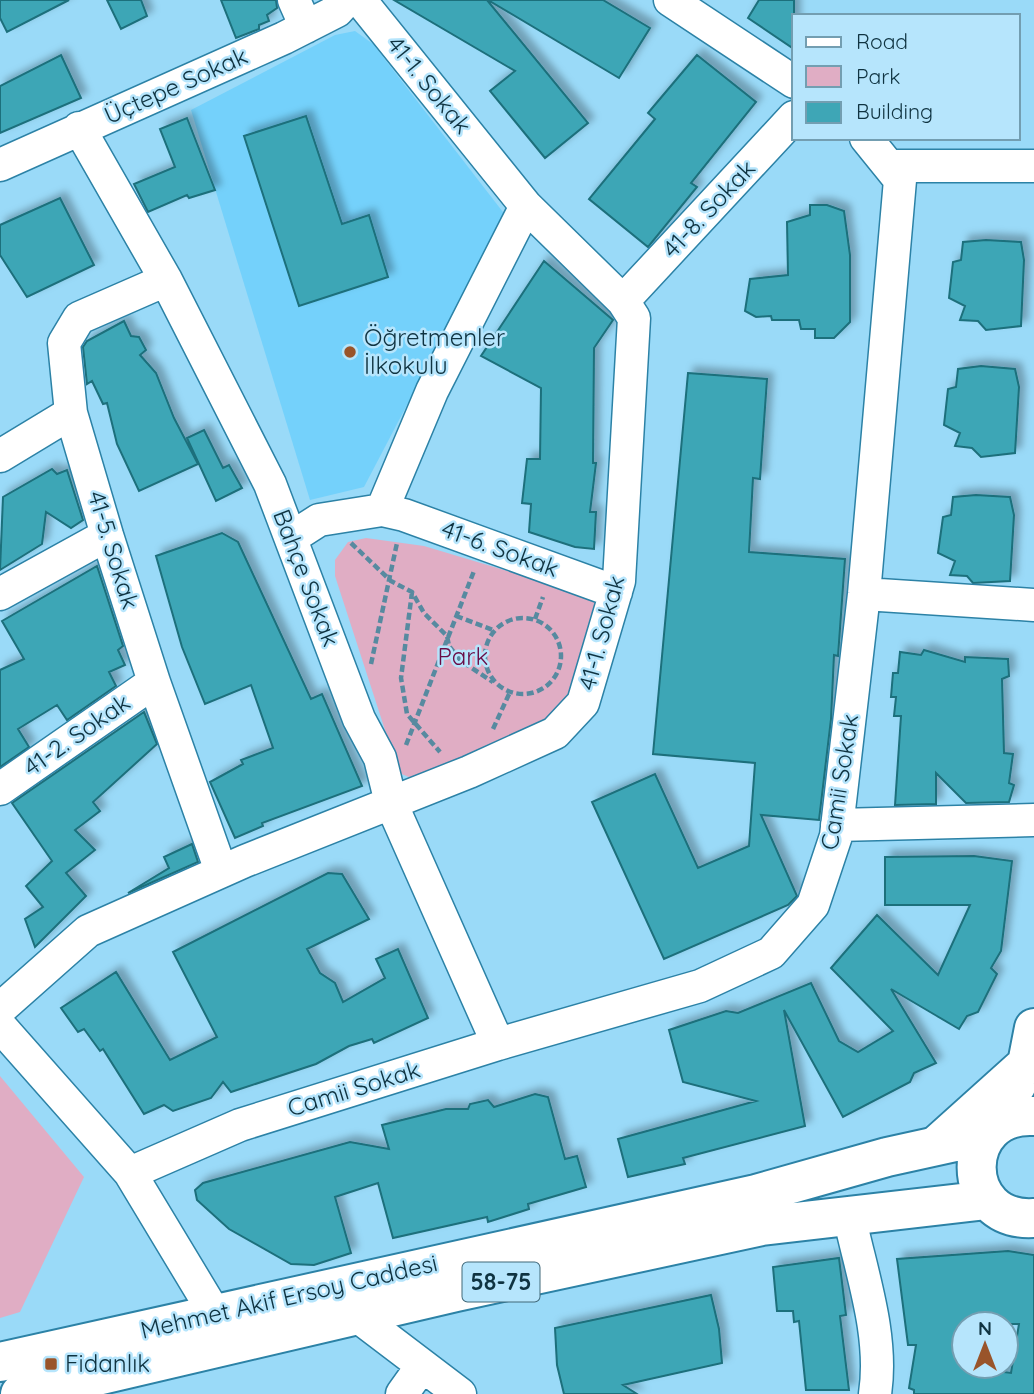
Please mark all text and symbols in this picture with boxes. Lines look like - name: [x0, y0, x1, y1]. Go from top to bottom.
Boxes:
- legend: [792, 14, 1020, 140]
- text: Road: [856, 28, 908, 54]
- street label: 41-1. Sokak: [381, 29, 478, 139]
- street label: Üçtepe Sokak: [99, 40, 252, 130]
- text: Park: [856, 63, 900, 89]
- text: Building: [856, 98, 933, 124]
- street label: 41-8. Sokak: [655, 153, 761, 263]
- place label: Öğretmenler İlkokulu: [364, 322, 505, 380]
- marker: Öğretmenler İlkokulu: [342, 344, 358, 360]
- street label: 41-5. Sokak: [82, 487, 146, 613]
- street label: Bahçe Sokak: [267, 505, 347, 650]
- street label: 41-6. Sokak: [438, 513, 563, 583]
- street label: 41-1. Sokak: [571, 572, 631, 693]
- park label: Park: [438, 641, 488, 671]
- street label: 41-2. Sokak: [17, 687, 135, 782]
- street label: Camii Sokak: [813, 712, 865, 852]
- street label: Camii Sokak: [284, 1054, 424, 1122]
- street label: Mehmet Akif Ersoy Caddesi: [137, 1247, 440, 1345]
- road number: 58-75: [462, 1262, 540, 1302]
- north arrow: [950, 1310, 1020, 1380]
- text: N: [978, 1316, 992, 1340]
- place label: Fidanlık: [65, 1348, 150, 1378]
- marker: Fidanlık: [43, 1356, 59, 1372]

